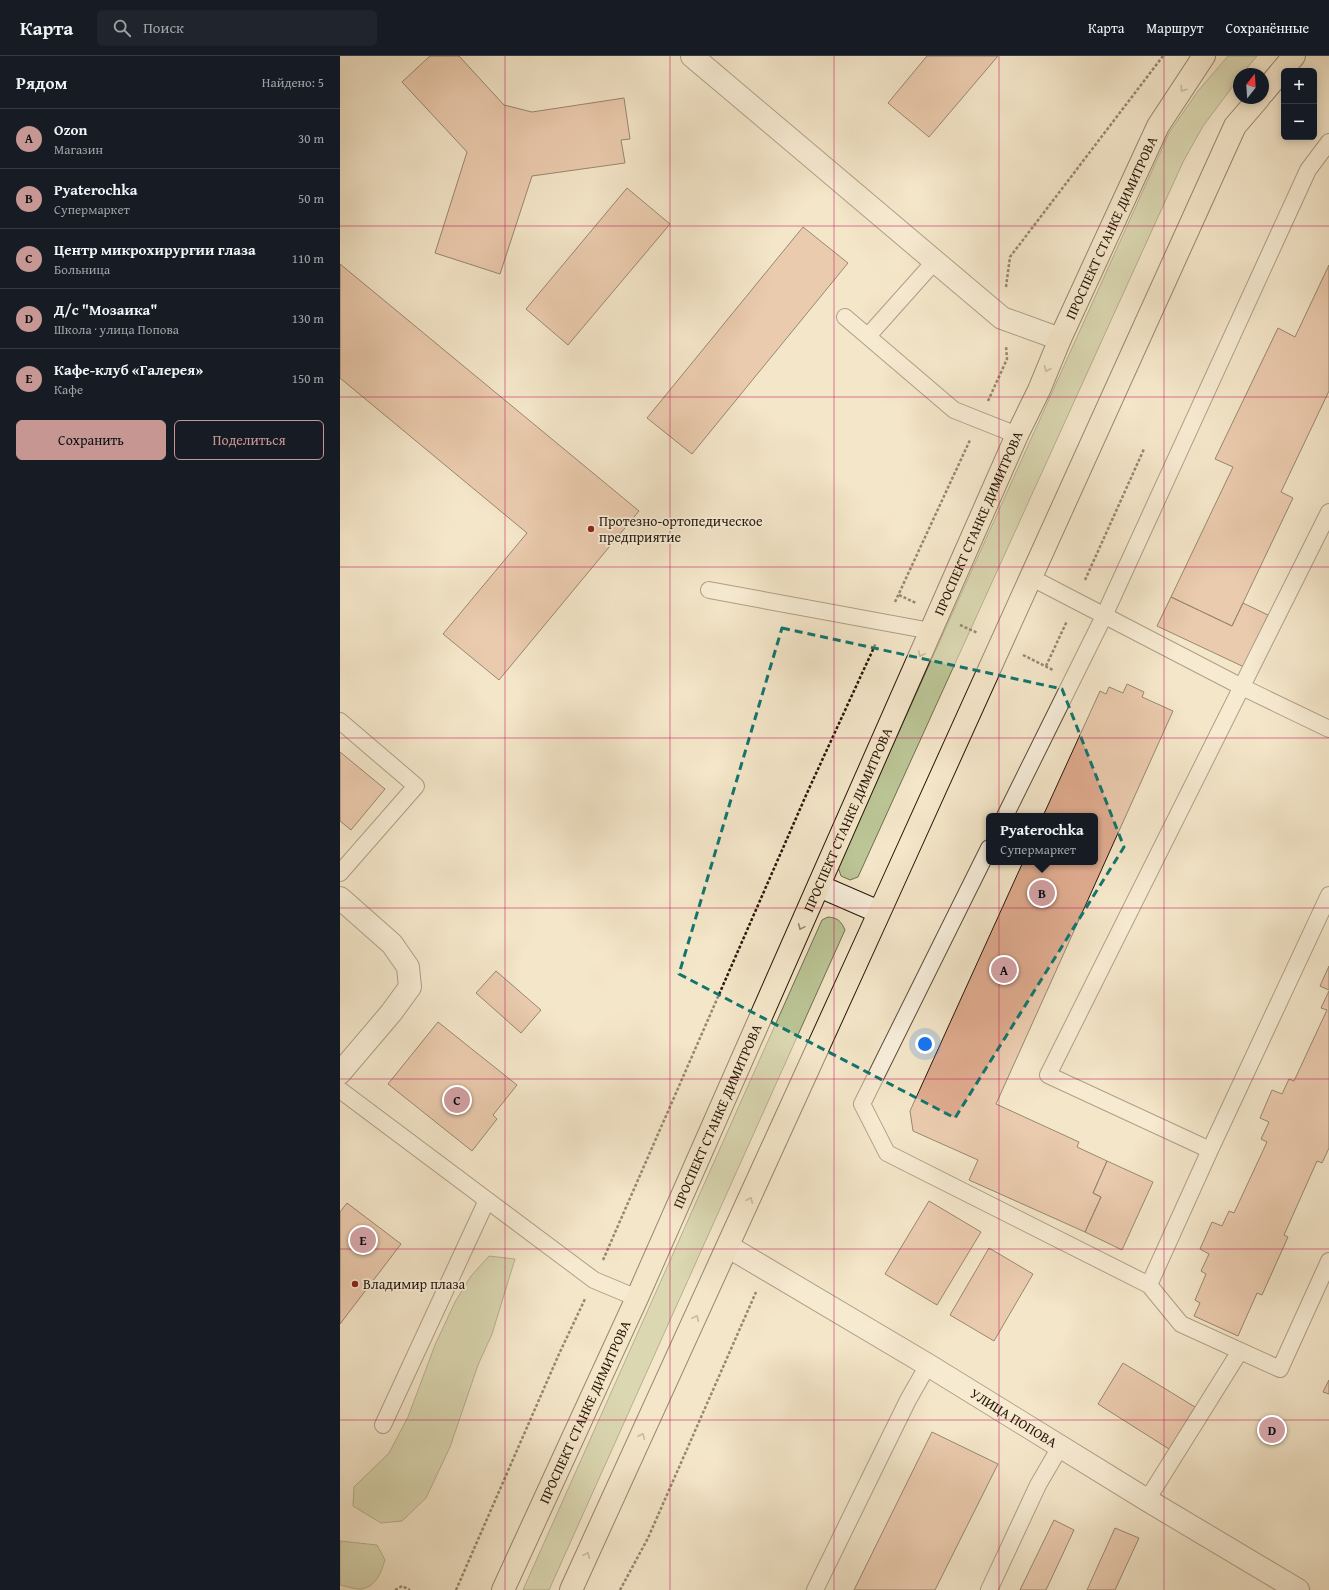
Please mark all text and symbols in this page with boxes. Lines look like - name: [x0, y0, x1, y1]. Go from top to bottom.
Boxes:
- search box: [97, 10, 377, 46]
- text: Карта: [20, 14, 73, 42]
- icon: search: [111, 17, 133, 39]
- text: Поиск: [143, 17, 184, 38]
- text: Карта: [1088, 18, 1124, 38]
- text: Маршрут: [1146, 18, 1204, 38]
- text: Сохранённые: [1226, 18, 1309, 38]
- north arrow: [1233, 68, 1269, 104]
- map controls: [1281, 68, 1317, 140]
- button: +: [1281, 68, 1317, 104]
- text: Рядом: [16, 70, 67, 95]
- text: Найдено: 5: [262, 73, 324, 92]
- one-way arrow: [1181, 84, 1188, 91]
- button: −: [1281, 104, 1317, 140]
- text: Ozon: [54, 119, 87, 140]
- text: A: [25, 129, 33, 148]
- text: 30 m: [298, 129, 324, 148]
- street label: ПРОСПЕКТ СТАНКЕ ДИМИТРОВА: [1060, 132, 1162, 323]
- text: Магазин: [54, 140, 103, 159]
- text: Pyaterochka: [54, 179, 137, 200]
- text: B: [25, 189, 33, 208]
- text: 50 m: [298, 189, 324, 208]
- text: Супермаркет: [54, 200, 130, 219]
- text: Центр микрохирургии глаза: [54, 239, 256, 260]
- text: C: [25, 249, 33, 268]
- text: 110 m: [292, 249, 324, 268]
- text: Больница: [54, 260, 110, 279]
- text: Д/с "Мозаика": [54, 299, 158, 320]
- text: D: [25, 309, 33, 328]
- text: 130 m: [292, 309, 324, 328]
- text: Школа · улица Попова: [54, 320, 179, 339]
- text: Кафе-клуб «Галерея»: [54, 359, 203, 380]
- one-way arrow: [1044, 365, 1052, 372]
- text: E: [26, 369, 32, 388]
- text: 150 m: [292, 369, 324, 388]
- text: Кафе: [54, 380, 83, 399]
- button: Сохранить: [16, 420, 166, 460]
- button: Поделиться: [174, 420, 324, 460]
- street label: ПРОСПЕКТ СТАНКЕ ДИМИТРОВА: [929, 427, 1028, 618]
- place label: Протезно-ортопедическое предприятие: [599, 511, 763, 547]
- marker: Протезно-ортопедическое предприятие: [586, 524, 596, 534]
- one-way arrow: [918, 650, 926, 658]
- street label: ПРОСПЕКТ СТАНКЕ ДИМИТРОВА: [798, 724, 897, 915]
- popup: [986, 813, 1098, 865]
- text: Pyaterochka: [1000, 819, 1084, 840]
- text: Супермаркет: [1000, 840, 1076, 859]
- pin: B: [1029, 878, 1055, 908]
- one-way arrow: [798, 923, 806, 930]
- pin: A: [991, 955, 1017, 985]
- street label: ПРОСПЕКТ СТАНКЕ ДИМИТРОВА: [668, 1020, 767, 1211]
- your location: [915, 1034, 935, 1054]
- pin: C: [444, 1085, 470, 1115]
- one-way arrow: [745, 1197, 753, 1204]
- pin: E: [350, 1225, 376, 1255]
- place label: Владимир плаза: [363, 1274, 466, 1294]
- marker: Владимир плаза: [350, 1279, 360, 1289]
- one-way arrow: [691, 1315, 699, 1323]
- street label: ПРОСПЕКТ СТАНКЕ ДИМИТРОВА: [534, 1317, 636, 1507]
- street label: УЛИЦА ПОПОВА: [966, 1383, 1061, 1453]
- pin: D: [1259, 1415, 1285, 1445]
- one-way arrow: [637, 1433, 645, 1441]
- one-way arrow: [582, 1551, 590, 1559]

